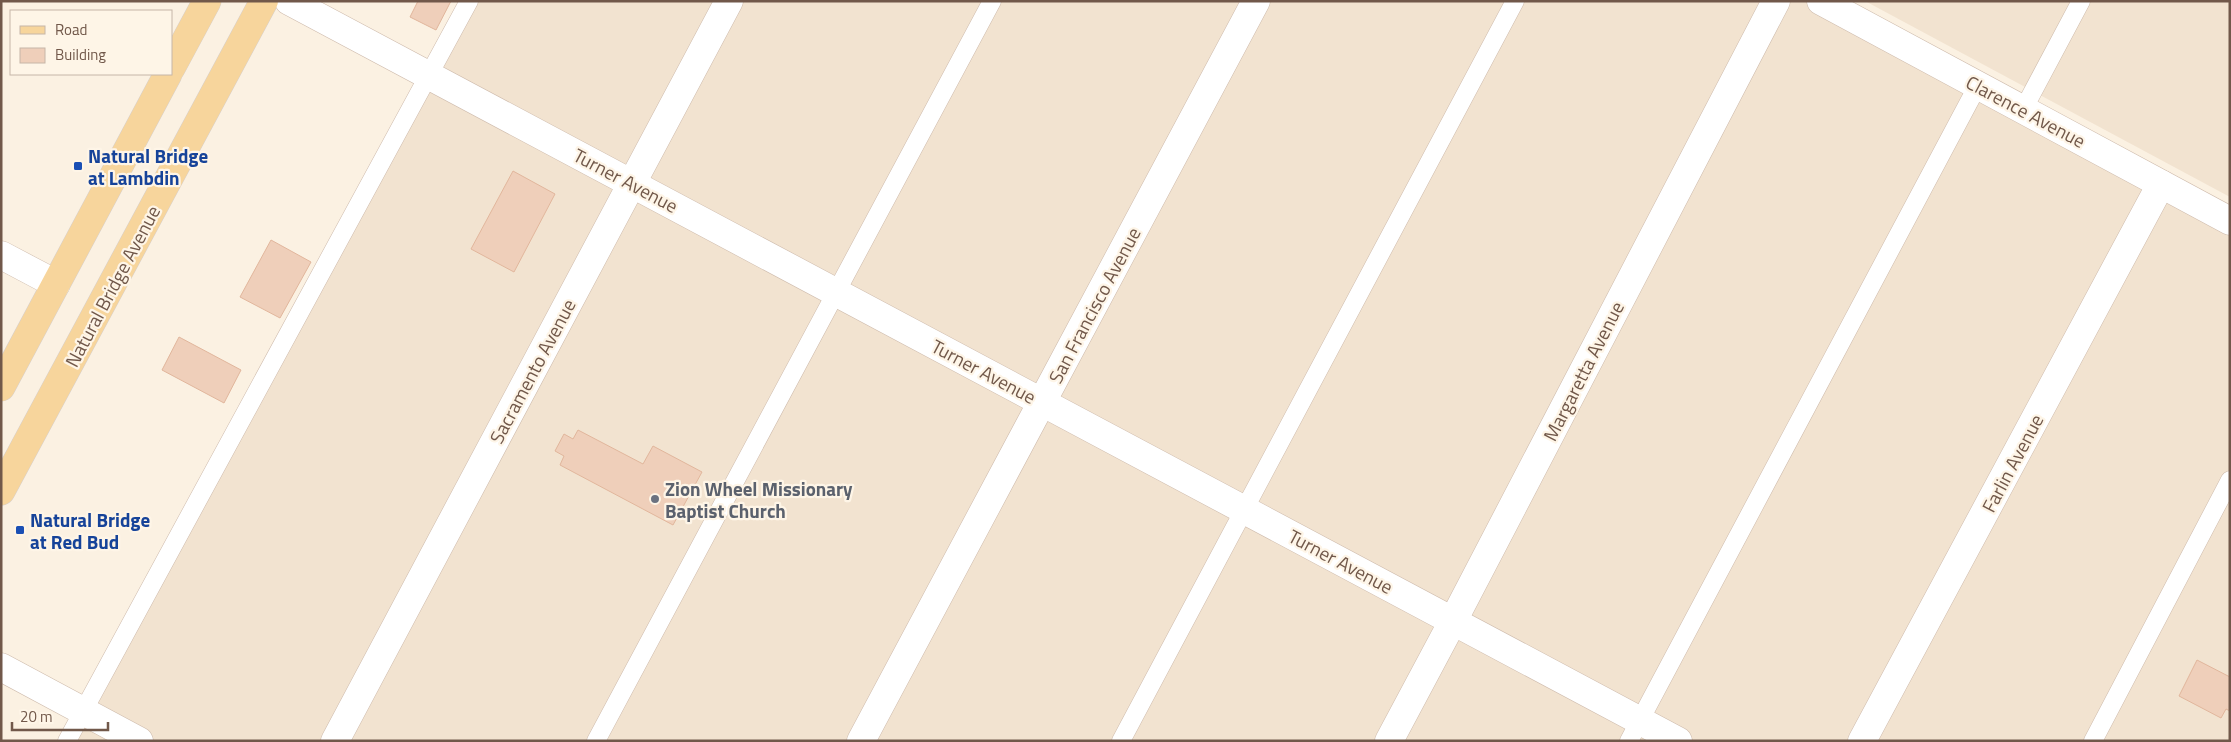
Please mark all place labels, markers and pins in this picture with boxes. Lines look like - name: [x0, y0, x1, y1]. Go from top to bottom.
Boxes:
- place label: Natural Bridge at Lambdin: [88, 141, 209, 192]
- marker: Natural Bridge at Lambdin: [72, 160, 84, 172]
- place label: Zion Wheel Missionary Baptist Church: [665, 474, 853, 525]
- marker: Zion Wheel Missionary Baptist Church: [649, 493, 661, 505]
- place label: Natural Bridge at Red Bud: [30, 505, 151, 556]
- marker: Natural Bridge at Red Bud: [14, 524, 26, 536]

